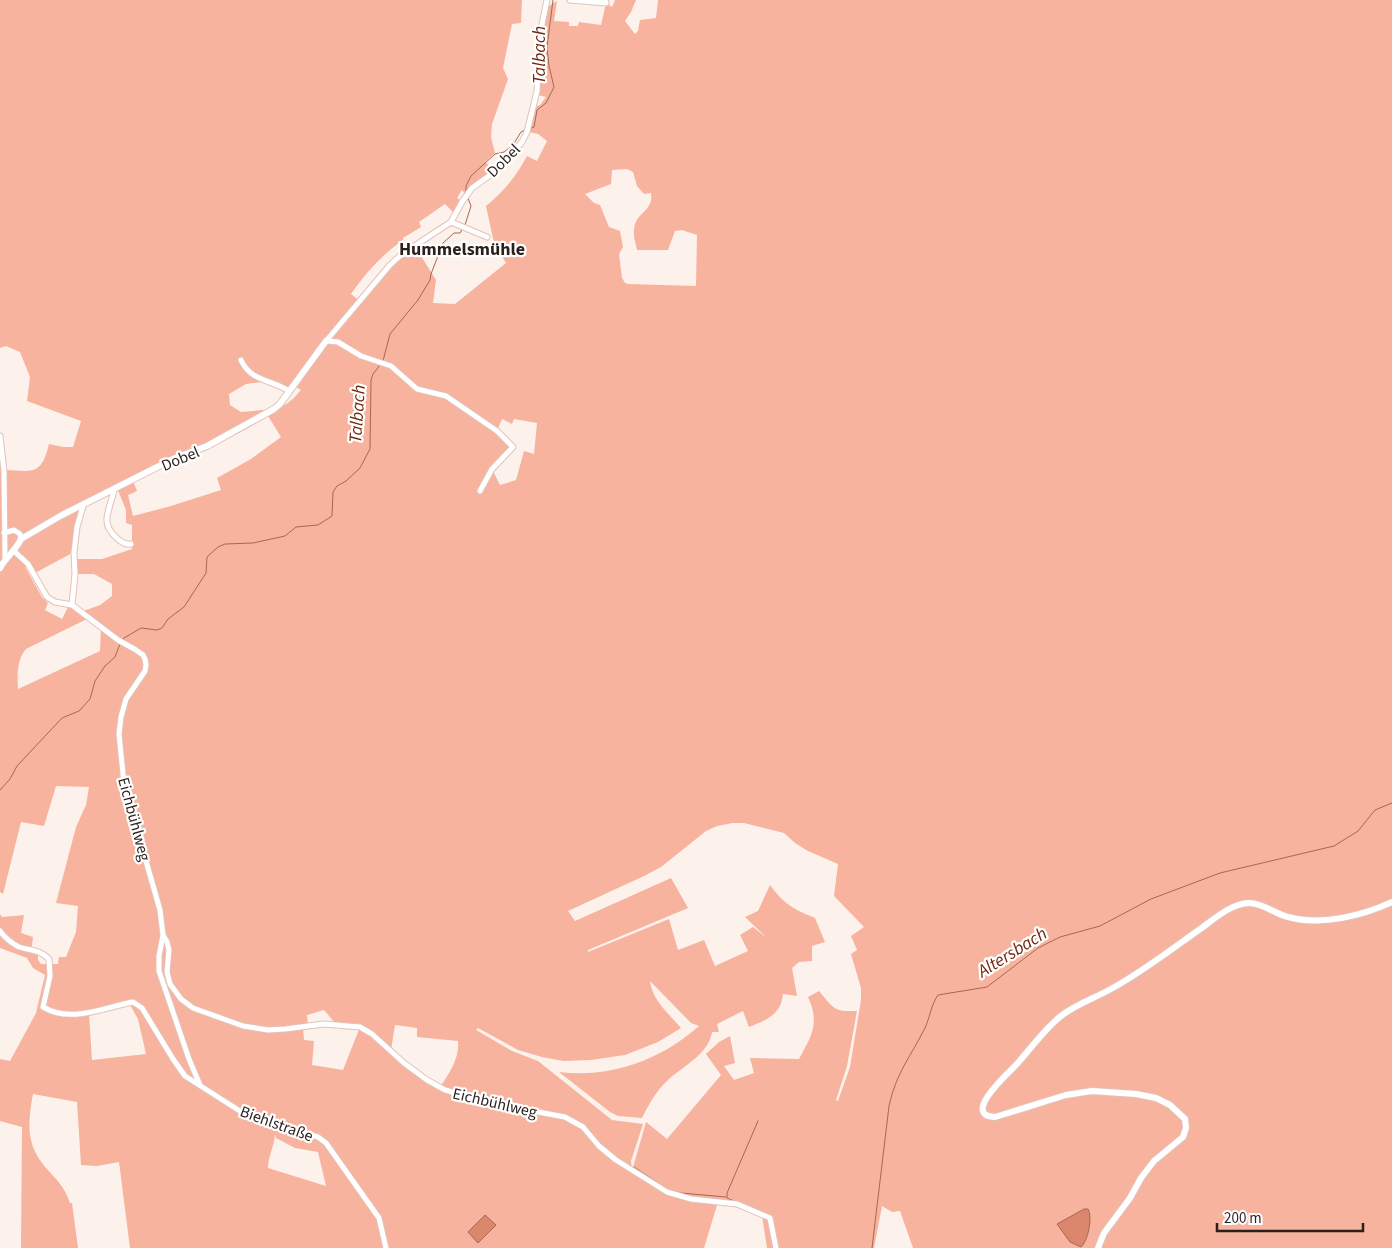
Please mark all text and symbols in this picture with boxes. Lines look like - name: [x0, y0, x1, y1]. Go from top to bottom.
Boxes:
- water label: Talbach: [527, 26, 552, 84]
- street label: Dobel: [482, 139, 525, 182]
- district label: Hummelsmühle: [399, 237, 525, 262]
- water label: Talbach: [343, 384, 372, 444]
- street label: Dobel: [158, 441, 203, 477]
- street label: Eichbühlweg: [112, 775, 156, 864]
- water label: Altersbach: [972, 921, 1052, 984]
- street label: Eichbühlweg: [450, 1083, 539, 1123]
- street label: Biehlstraße: [237, 1101, 316, 1147]
- scale bar: [1217, 1200, 1363, 1232]
- text: 200 m: [1224, 1208, 1262, 1229]

